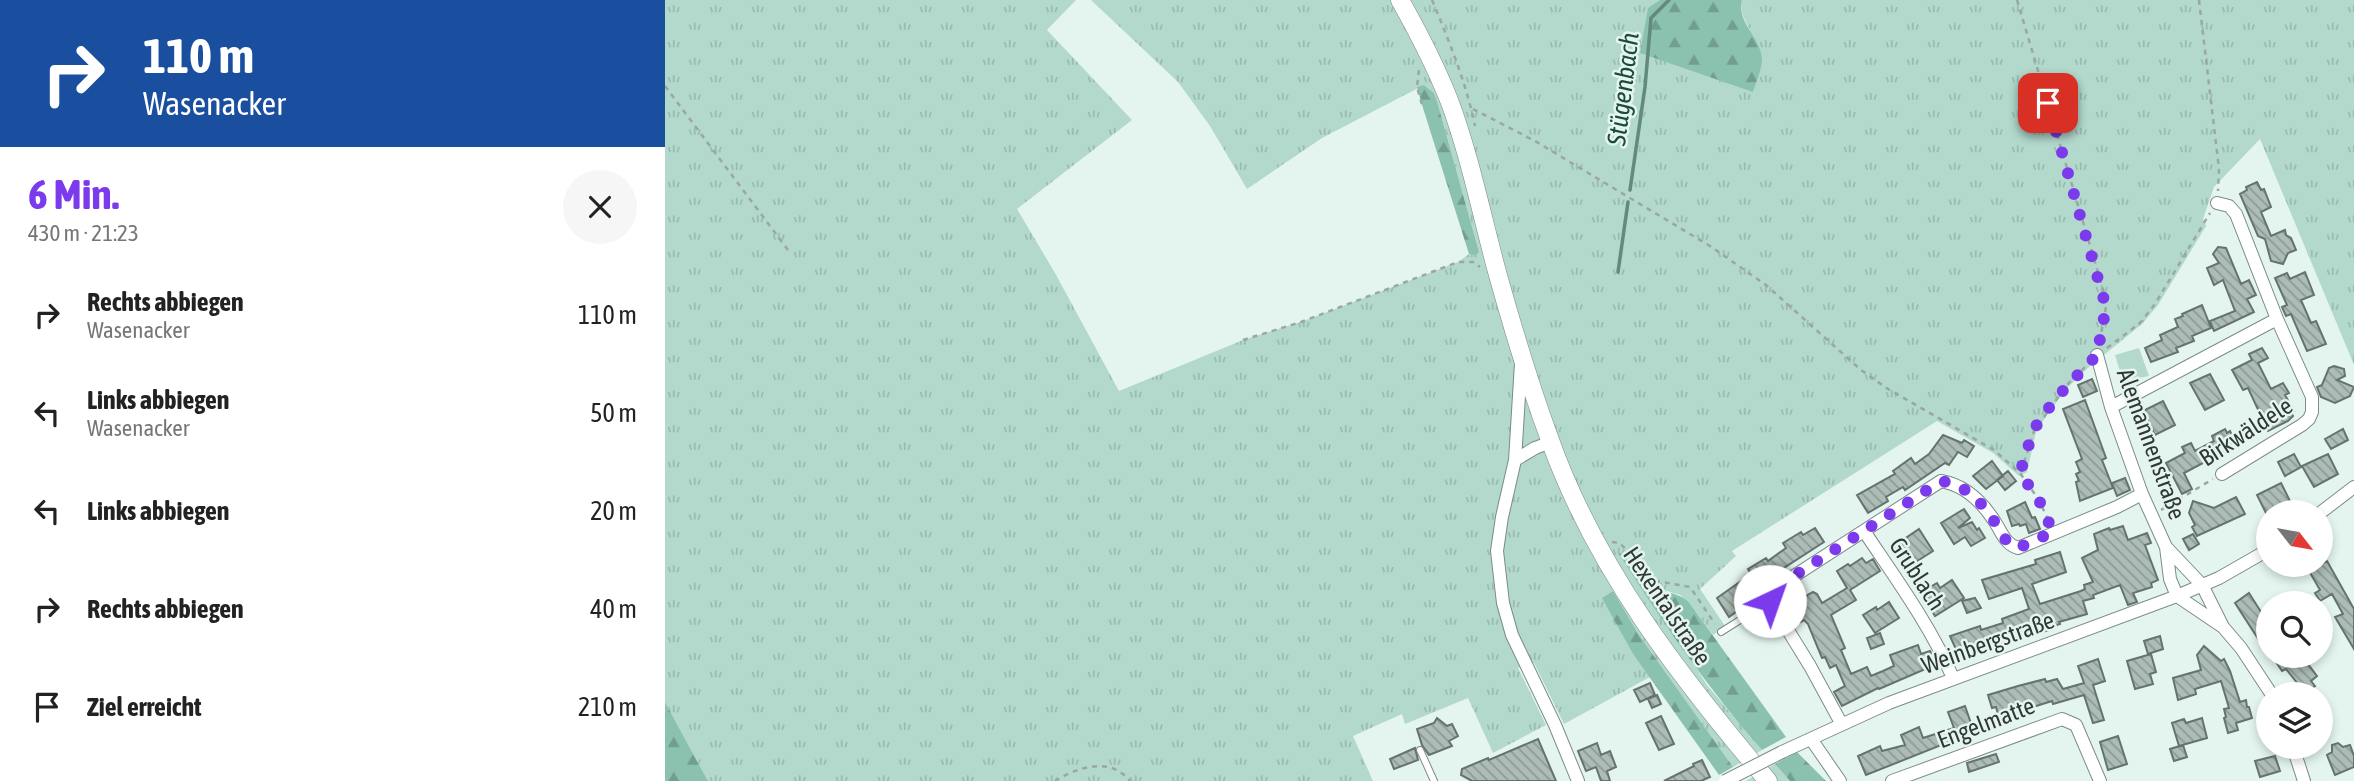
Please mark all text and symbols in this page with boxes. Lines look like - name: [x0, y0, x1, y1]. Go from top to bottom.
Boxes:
- text: 110 m: [143, 27, 254, 83]
- icon: right: [28, 28, 119, 119]
- water label: Stügenbach: [1601, 30, 1645, 148]
- pin: [2018, 73, 2078, 133]
- icon: arrive: [2029, 84, 2067, 122]
- text: Wasenacker: [143, 85, 286, 122]
- text: 6 Min.: [28, 170, 119, 218]
- button: close: [563, 170, 637, 244]
- text: 430 m · 21:23: [28, 220, 139, 246]
- text: Rechts abbiegen: [87, 287, 244, 317]
- icon: right: [28, 296, 66, 334]
- text: 110 m: [578, 300, 637, 330]
- text: Wasenacker: [87, 317, 190, 343]
- street label: Alemannenstraße: [2112, 365, 2191, 523]
- text: Links abbiegen: [87, 385, 229, 415]
- street label: Birkwäldele: [2194, 392, 2297, 472]
- icon: left: [28, 394, 66, 432]
- text: 50 m: [590, 398, 637, 428]
- text: Wasenacker: [87, 415, 190, 441]
- icon: left: [28, 492, 66, 530]
- text: Links abbiegen: [87, 496, 229, 526]
- text: 20 m: [590, 496, 637, 526]
- north arrow: [2256, 500, 2333, 578]
- map controls: [2256, 500, 2333, 759]
- street label: Grublach: [1884, 532, 1951, 615]
- street label: Hexentalstraße: [1618, 542, 1717, 670]
- position arrow: [1733, 564, 1807, 638]
- icon: right: [28, 590, 66, 628]
- button: search: [2256, 591, 2333, 668]
- text: Rechts abbiegen: [87, 594, 244, 624]
- text: 40 m: [590, 594, 637, 624]
- street label: Weinbergstraße: [1918, 606, 2058, 679]
- button: layers: [2256, 682, 2333, 759]
- icon: arrive: [28, 688, 66, 726]
- text: Ziel erreicht: [87, 692, 202, 722]
- text: 210 m: [578, 692, 637, 722]
- street label: Engelmatte: [1933, 692, 2038, 753]

